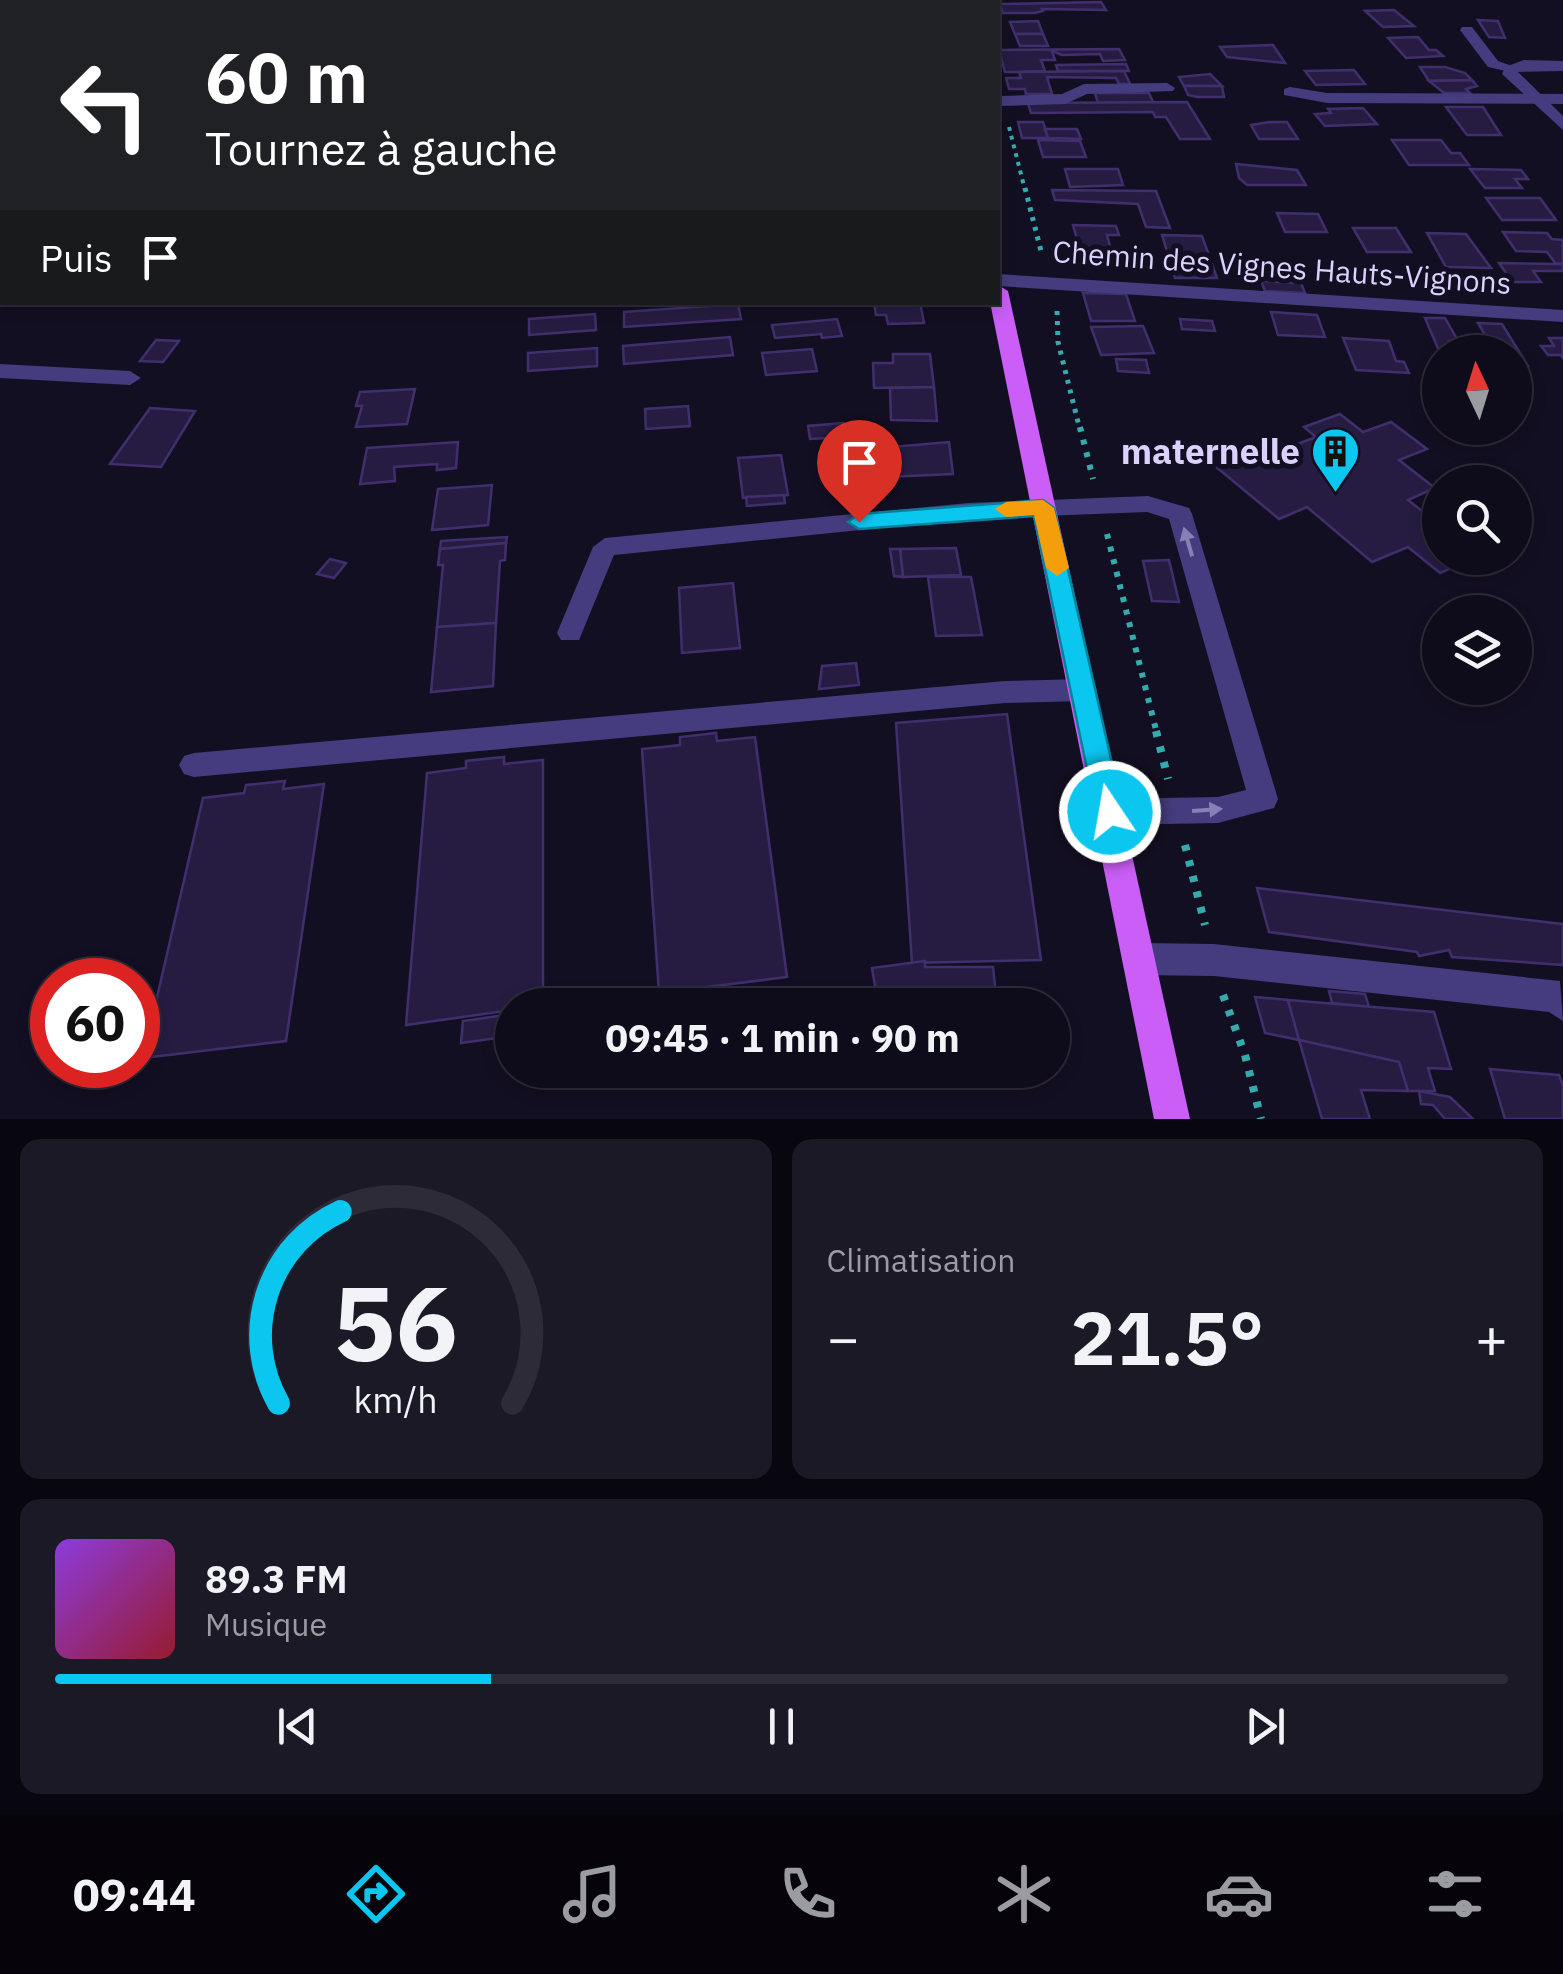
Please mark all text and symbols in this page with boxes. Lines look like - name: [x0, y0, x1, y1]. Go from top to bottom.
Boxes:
- text: 60 m: [205, 31, 368, 122]
- icon: left: [40, 40, 170, 170]
- text: Tournez à gauche: [205, 119, 557, 177]
- icon: arrive: [133, 230, 188, 285]
- street label: Chemin des Vignes Hauts-Vignons: [1051, 231, 1513, 302]
- text: Puis: [40, 233, 113, 282]
- north arrow: [1422, 335, 1532, 445]
- map controls: [1422, 335, 1532, 705]
- pin: [817, 420, 902, 523]
- building icon: maternelle: [1309, 426, 1361, 494]
- place label: maternelle: [1121, 428, 1300, 474]
- icon: arrive: [832, 435, 887, 490]
- button: search: [1422, 465, 1532, 575]
- one-way arrow: [1180, 526, 1195, 557]
- button: layers: [1422, 595, 1532, 705]
- position arrow: [1058, 760, 1162, 864]
- one-way arrow: [1191, 802, 1223, 818]
- speed limit sign: 60: [30, 958, 160, 1088]
- text: 09:45 · 1 min · 90 m: [605, 1013, 960, 1062]
- text: Climatisation: [827, 1239, 1015, 1281]
- text: 56: [333, 1254, 458, 1390]
- text: 21.5°: [1070, 1288, 1264, 1386]
- text: −: [827, 1302, 860, 1373]
- text: +: [1475, 1302, 1508, 1373]
- text: km/h: [354, 1376, 438, 1423]
- text: 89.3 FM: [205, 1554, 348, 1603]
- text: Musique: [205, 1603, 327, 1645]
- icon: previous: [270, 1699, 325, 1754]
- icon: pause: [754, 1699, 809, 1754]
- icon: next: [1238, 1699, 1293, 1754]
- icon: directions: [341, 1859, 411, 1929]
- icon: music: [557, 1859, 627, 1929]
- icon: phone: [773, 1859, 843, 1929]
- icon: climate: [989, 1859, 1059, 1929]
- icon: car: [1204, 1859, 1274, 1929]
- icon: filters: [1420, 1859, 1490, 1929]
- text: 09:44: [73, 1865, 196, 1923]

